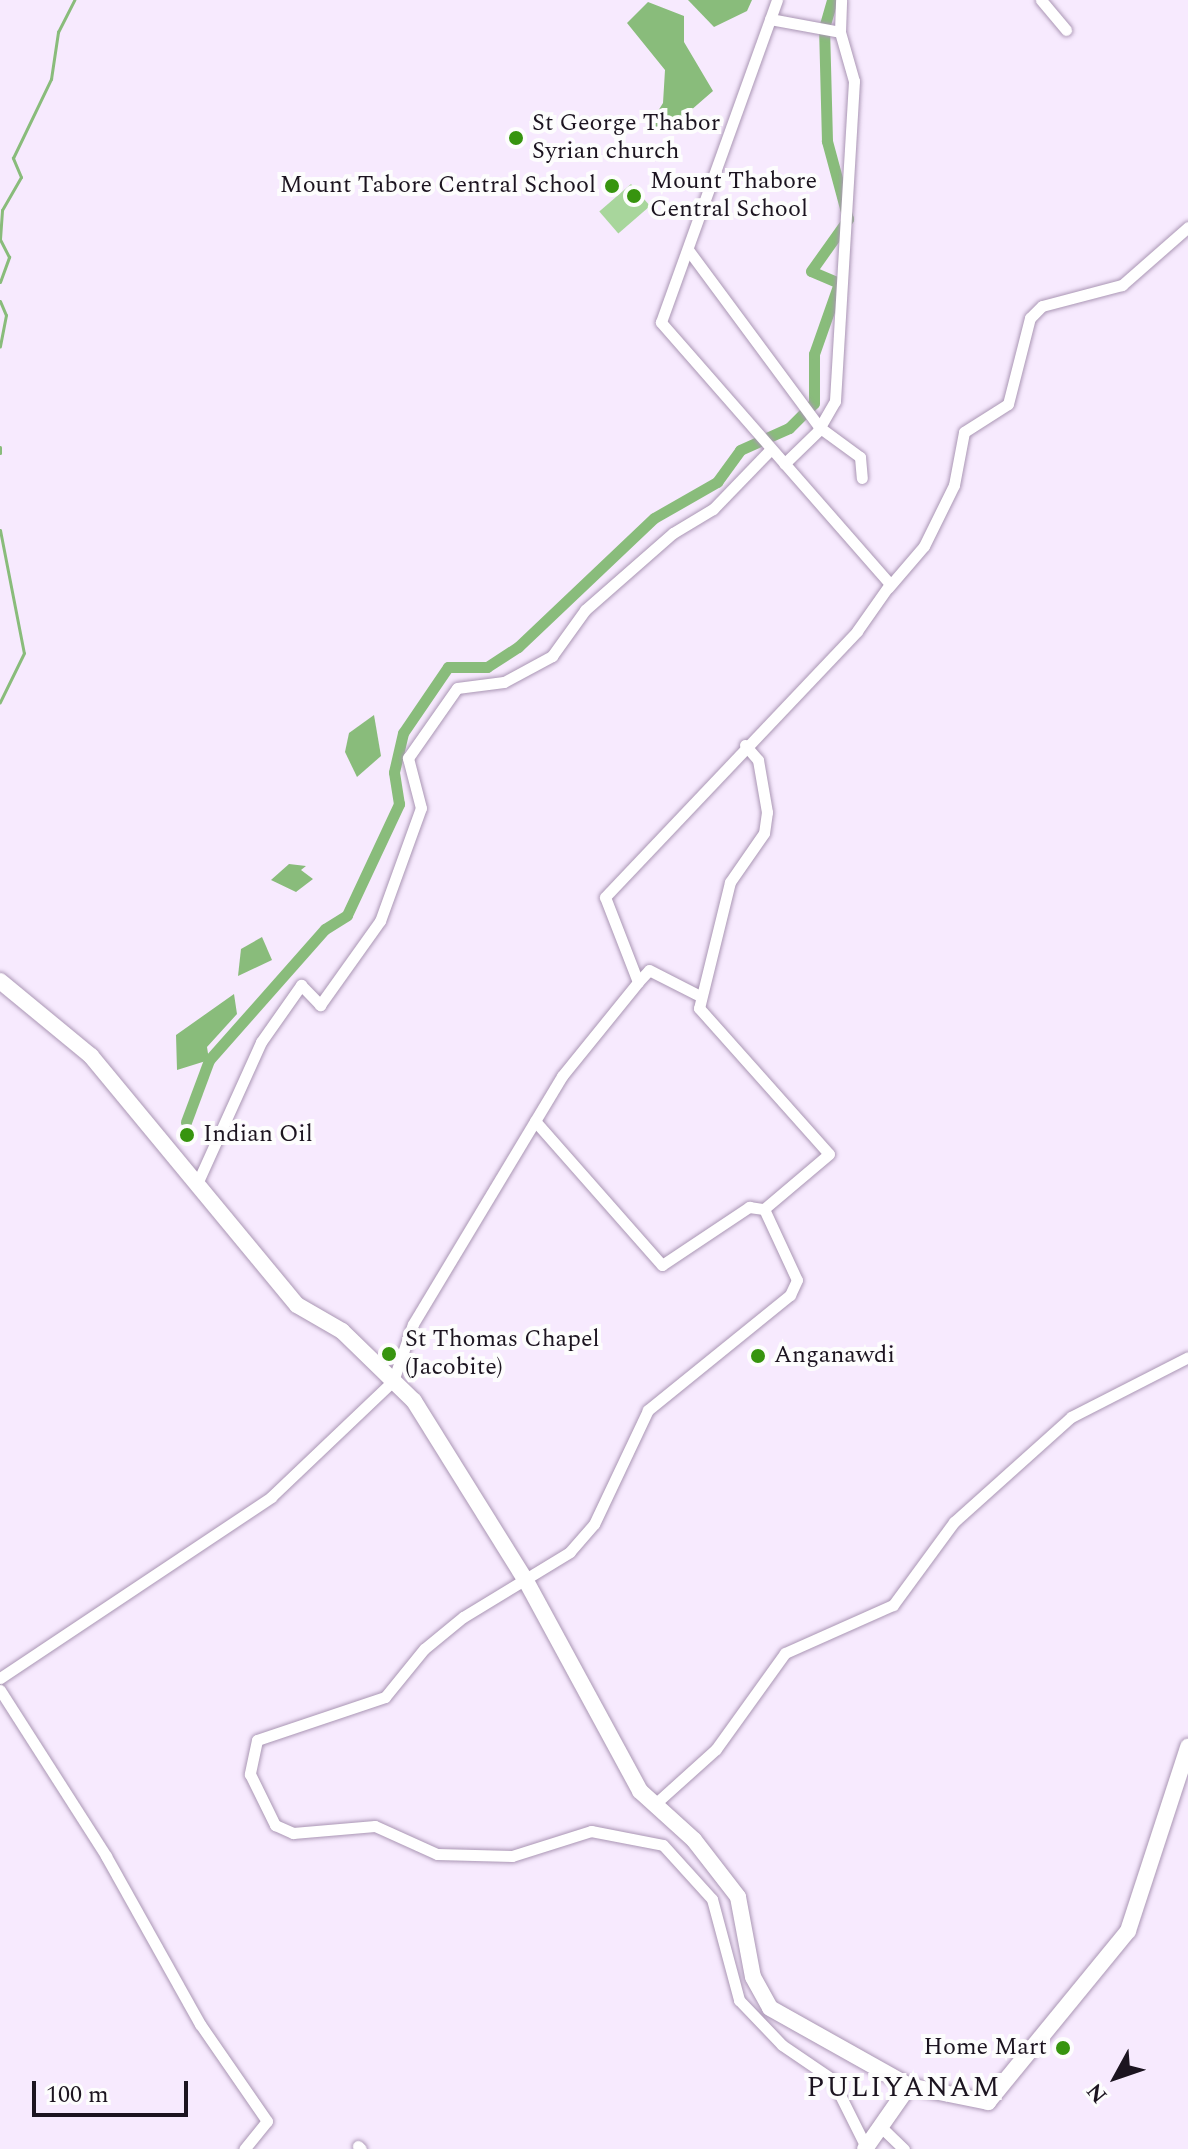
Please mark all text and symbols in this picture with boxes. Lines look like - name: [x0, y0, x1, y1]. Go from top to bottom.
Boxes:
- place label: St George Thabor Syrian church: [532, 110, 720, 166]
- marker: St George Thabor Syrian church: [507, 129, 525, 147]
- place label: Mount Thabore Central School: [650, 168, 817, 224]
- place label: Mount Tabore Central School: [280, 172, 596, 200]
- marker: Mount Tabore Central School: [603, 177, 621, 195]
- marker: Mount Thabore Central School: [625, 187, 643, 205]
- place label: Indian Oil: [203, 1121, 313, 1149]
- marker: Indian Oil: [178, 1126, 196, 1144]
- place label: St Thomas Chapel (Jacobite): [405, 1326, 600, 1382]
- place label: Anganawdi: [774, 1342, 895, 1370]
- marker: St Thomas Chapel (Jacobite): [380, 1345, 398, 1363]
- marker: Anganawdi: [749, 1347, 767, 1365]
- place label: Home Mart: [924, 2034, 1047, 2062]
- north arrow: [1076, 2037, 1156, 2117]
- marker: Home Mart: [1054, 2039, 1072, 2057]
- scale bar: [36, 2065, 192, 2115]
- district label: PULIYANAM: [807, 2071, 1001, 2105]
- text: N: [1079, 2075, 1116, 2110]
- text: 100 m: [46, 2077, 109, 2113]

